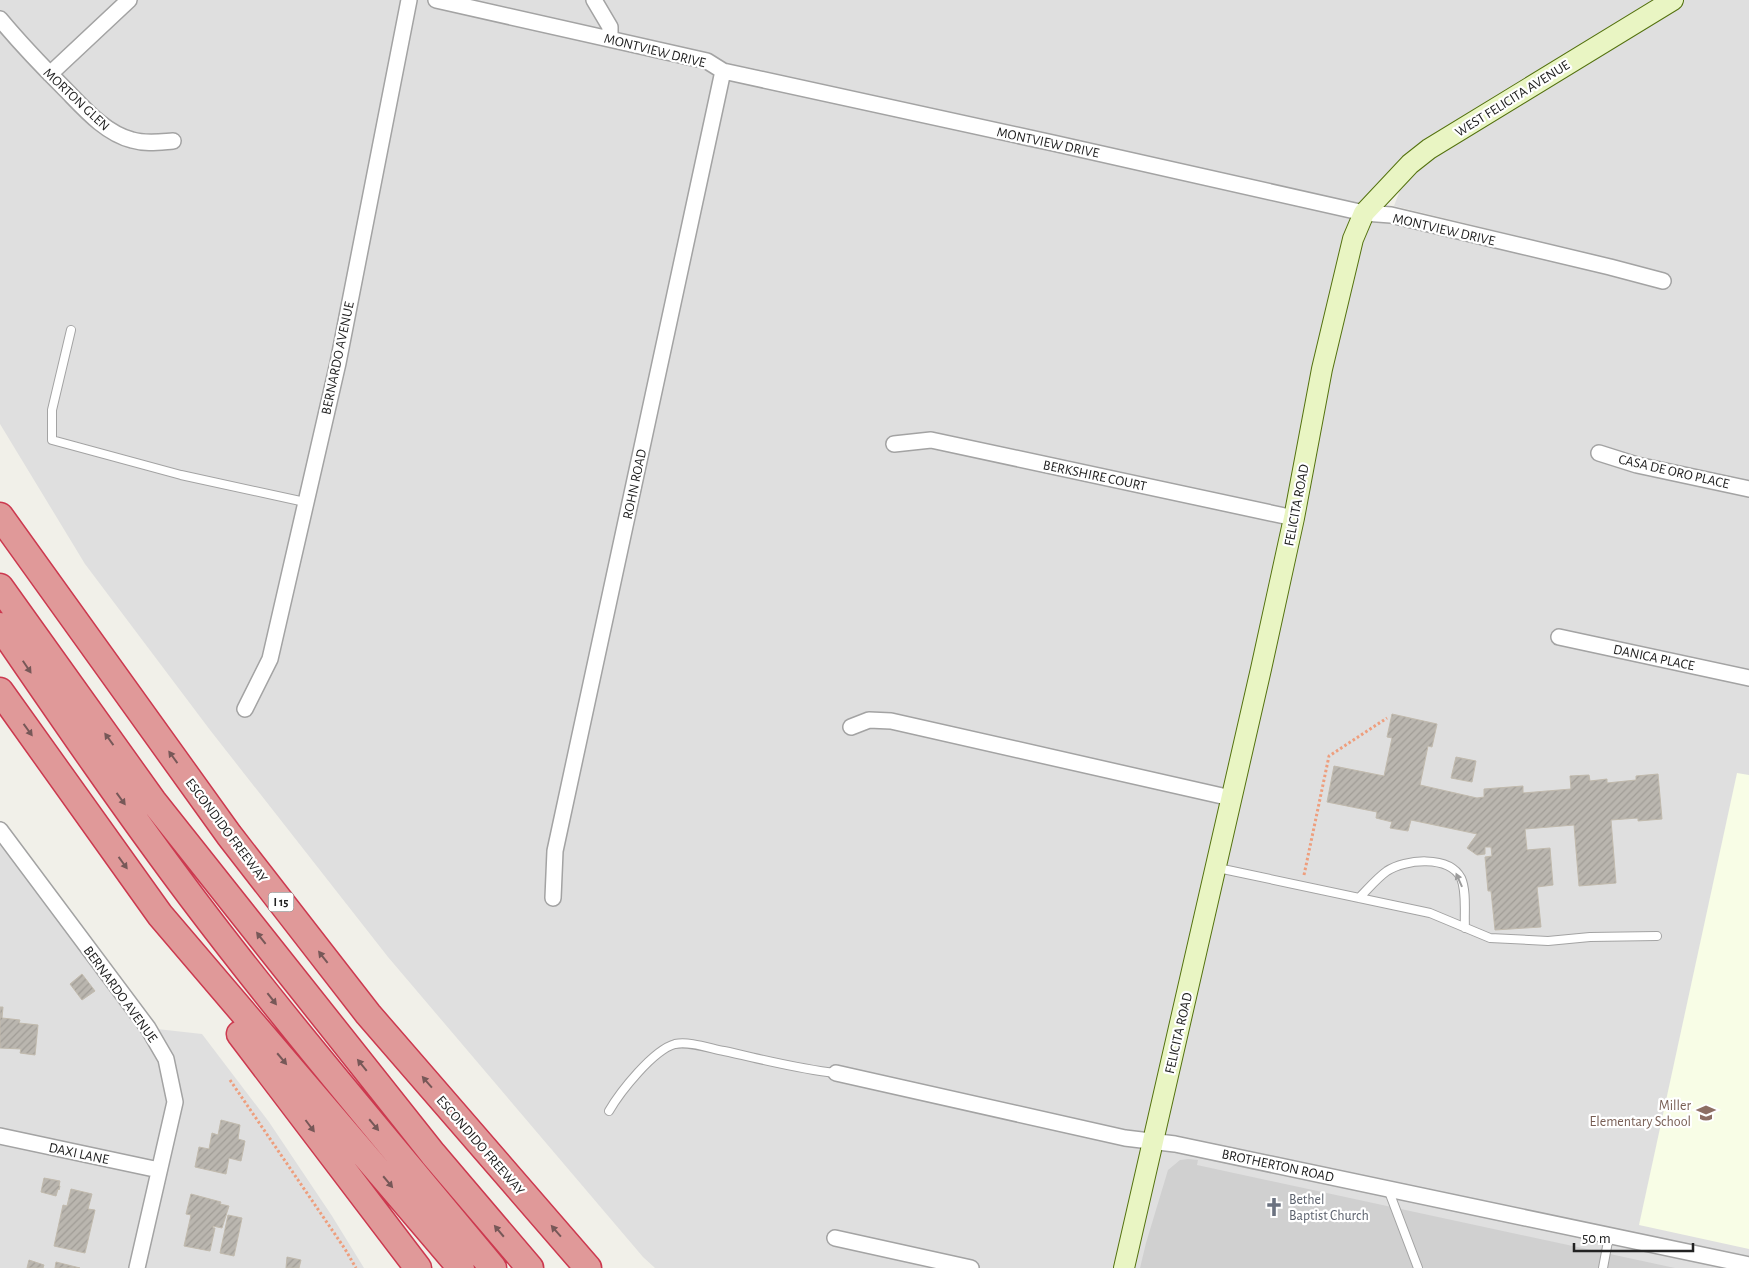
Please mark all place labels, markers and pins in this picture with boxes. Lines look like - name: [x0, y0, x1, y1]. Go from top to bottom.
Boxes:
- place label: Miller Elementary School: [1590, 1099, 1691, 1129]
- school or university icon: Miller Elementary School: [1695, 1102, 1717, 1124]
- place label: Bethel Baptist Church: [1289, 1193, 1369, 1223]
- church icon: Bethel Baptist Church: [1263, 1196, 1285, 1218]

